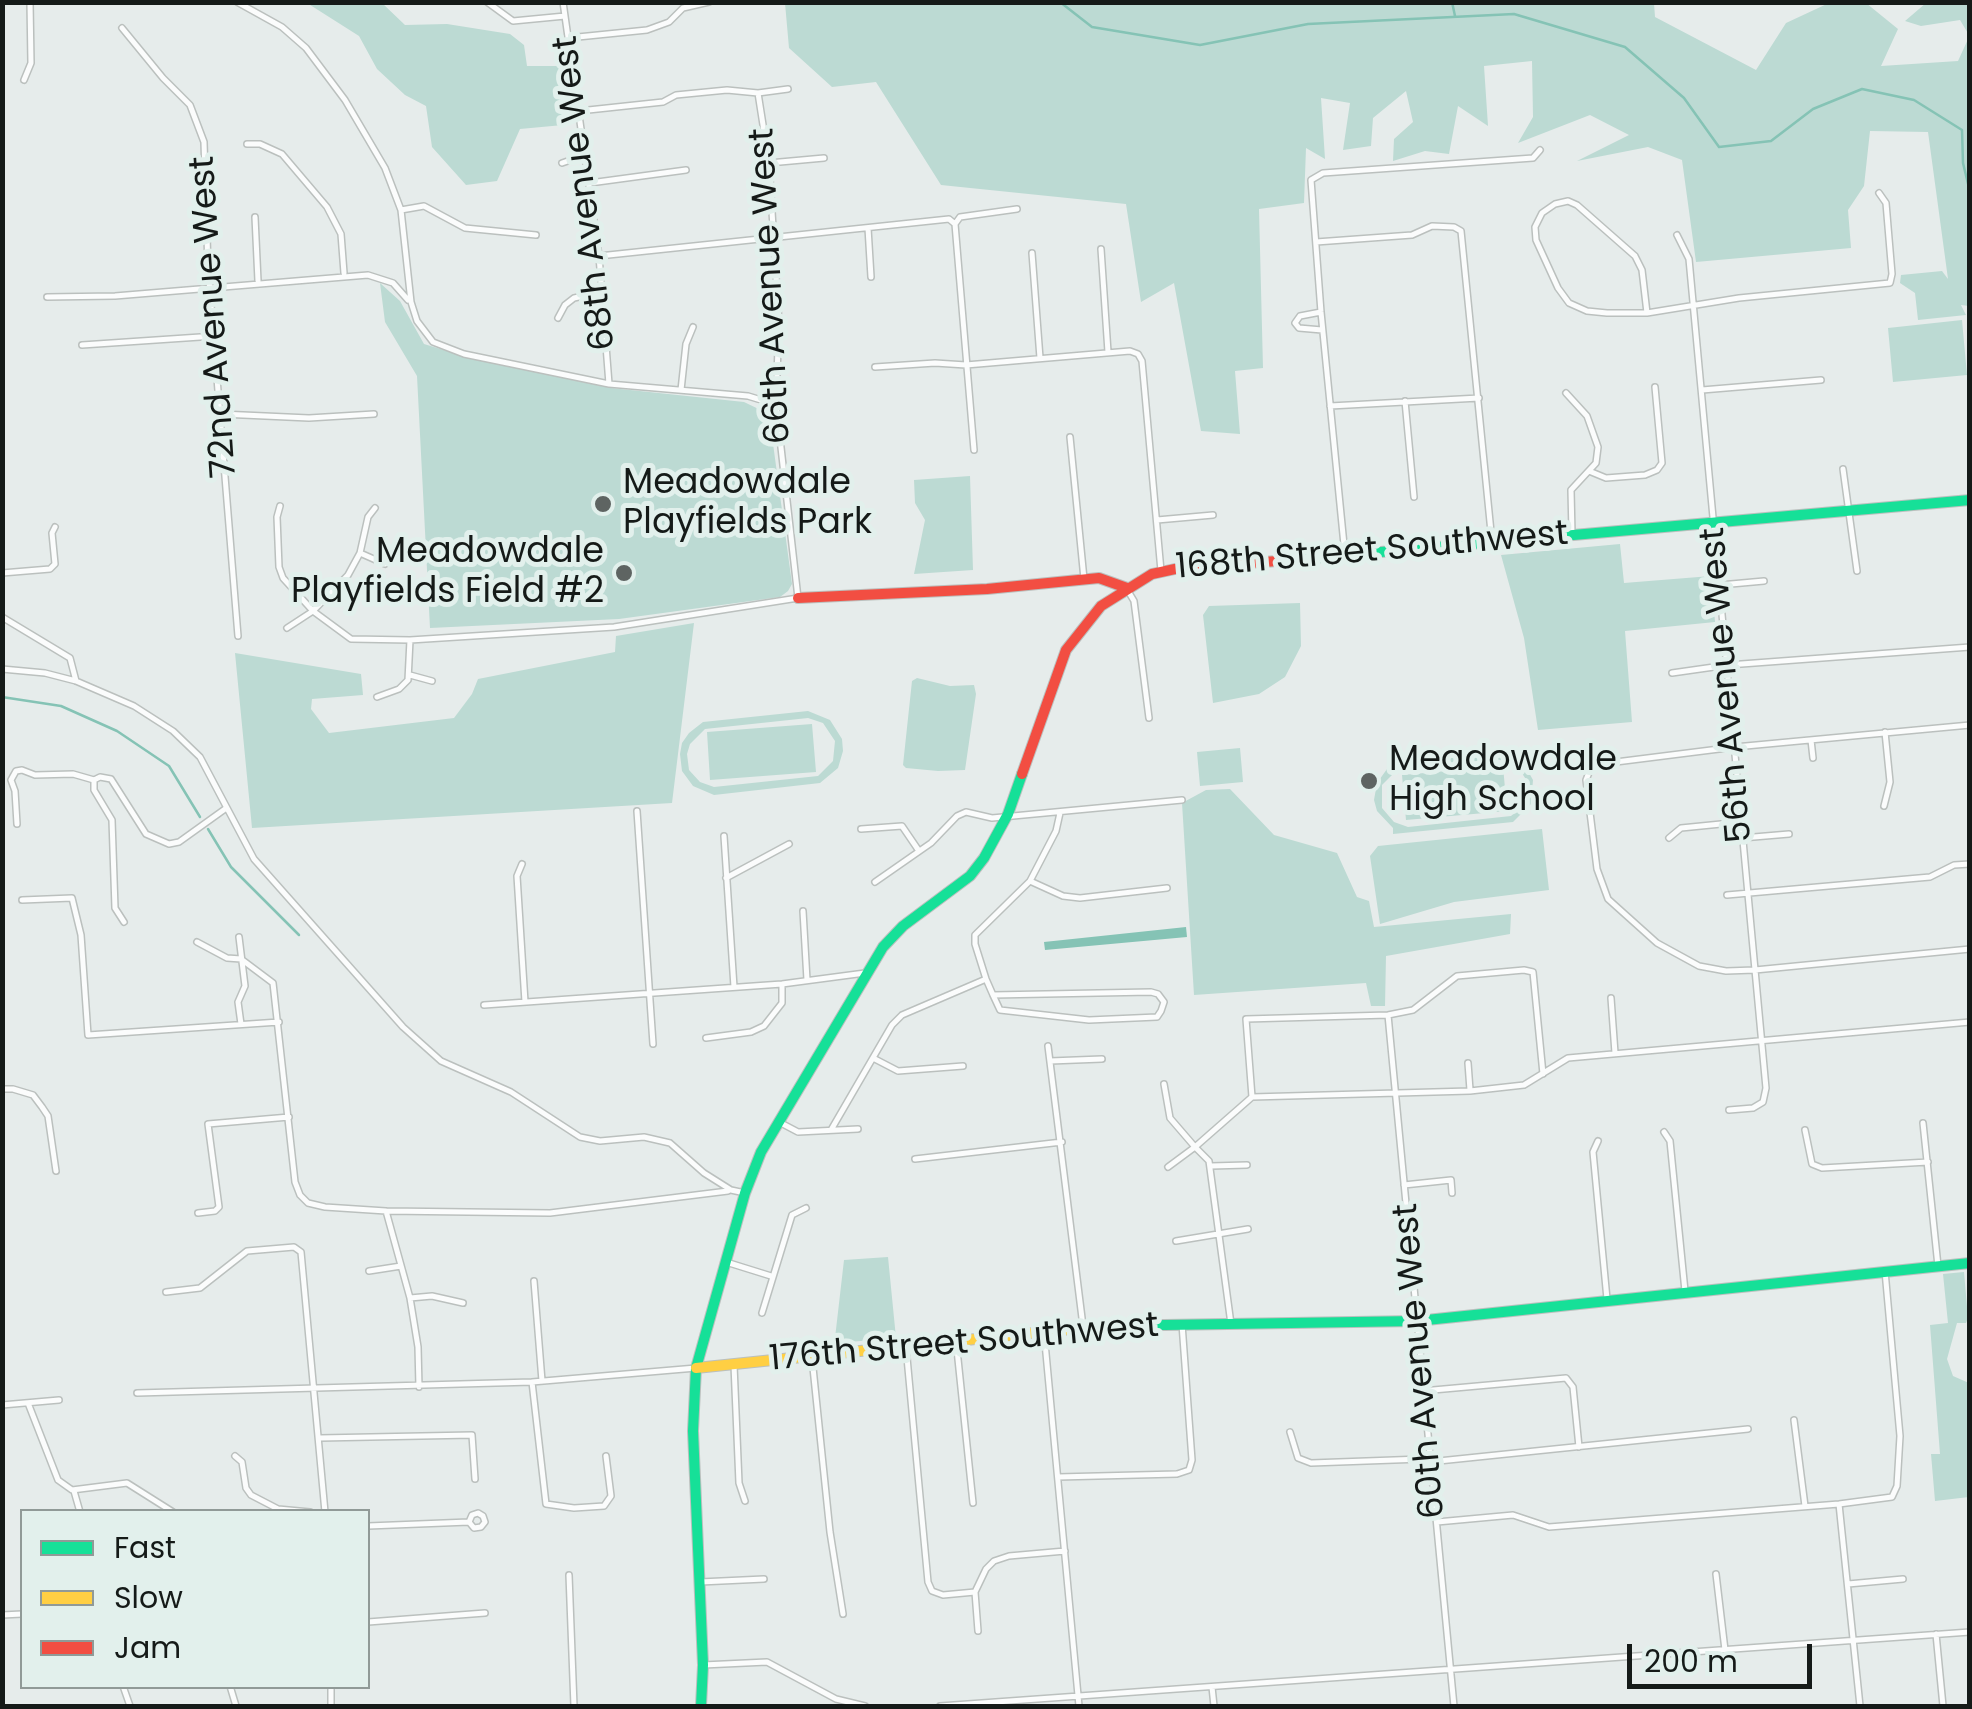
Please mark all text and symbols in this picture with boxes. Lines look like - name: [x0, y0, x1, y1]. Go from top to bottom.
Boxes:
- street label: 68th Avenue West: [546, 33, 626, 353]
- street label: 66th Avenue West: [743, 127, 801, 445]
- street label: 72nd Avenue West: [183, 155, 247, 479]
- place label: Meadowdale Playfields Park: [623, 463, 872, 545]
- marker: Meadowdale Playfields Park: [592, 493, 614, 515]
- street label: 168th Street Southwest: [1174, 514, 1570, 590]
- street label: 56th Avenue West: [1693, 526, 1763, 844]
- place label: Meadowdale Playfields Field #2: [291, 532, 604, 614]
- marker: Meadowdale Playfields Field #2: [613, 562, 635, 584]
- place label: Meadowdale High School: [1389, 740, 1617, 822]
- marker: Meadowdale High School: [1358, 770, 1380, 792]
- street label: 60th Avenue West: [1386, 1202, 1456, 1520]
- street label: 176th Street Southwest: [768, 1306, 1160, 1382]
- legend: [20, 1509, 370, 1689]
- text: Fast: [114, 1526, 176, 1569]
- text: Slow: [114, 1576, 183, 1619]
- scale bar: [1632, 1624, 1817, 1686]
- text: Jam: [114, 1626, 181, 1669]
- text: 200 m: [1644, 1640, 1738, 1683]

